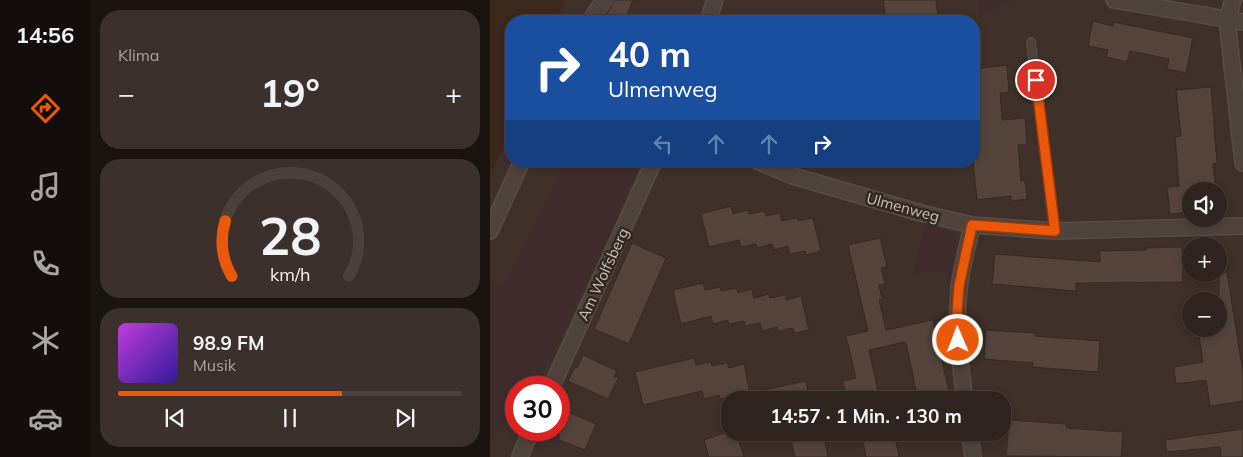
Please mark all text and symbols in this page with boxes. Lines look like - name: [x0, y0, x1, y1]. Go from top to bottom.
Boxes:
- text: 14:56: [16, 21, 74, 49]
- text: 40 m: [608, 32, 691, 76]
- icon: right: [525, 35, 590, 100]
- text: Klima: [118, 45, 159, 65]
- pin: [1015, 59, 1057, 101]
- icon: arrive: [1022, 66, 1050, 94]
- text: 19°: [260, 69, 320, 117]
- text: Ulmenweg: [608, 75, 718, 103]
- text: −: [118, 76, 135, 111]
- text: +: [445, 76, 462, 111]
- icon: directions: [28, 91, 63, 126]
- icon: left: [649, 130, 677, 158]
- icon: ahead: [702, 130, 730, 158]
- icon: ahead: [755, 130, 783, 158]
- icon: right: [808, 130, 836, 158]
- icon: music: [28, 169, 63, 204]
- map controls: [1182, 182, 1227, 337]
- button: sound: [1182, 182, 1227, 227]
- street label: Ulmenweg: [864, 188, 942, 226]
- text: 28: [259, 203, 321, 268]
- street label: Am Wolfsberg: [573, 225, 633, 323]
- button: +: [1182, 237, 1227, 282]
- icon: phone: [28, 246, 63, 281]
- text: km/h: [270, 263, 310, 285]
- button: −: [1182, 292, 1227, 337]
- position arrow: [931, 313, 983, 365]
- icon: climate: [28, 323, 63, 358]
- text: 98.9 FM: [193, 331, 265, 355]
- text: Musik: [193, 355, 236, 375]
- speed limit sign: 30: [505, 376, 570, 441]
- icon: car: [28, 401, 63, 436]
- icon: previous: [161, 404, 189, 432]
- icon: pause: [276, 404, 304, 432]
- icon: next: [391, 404, 419, 432]
- text: 14:57 · 1 Min. · 130 m: [770, 404, 962, 428]

